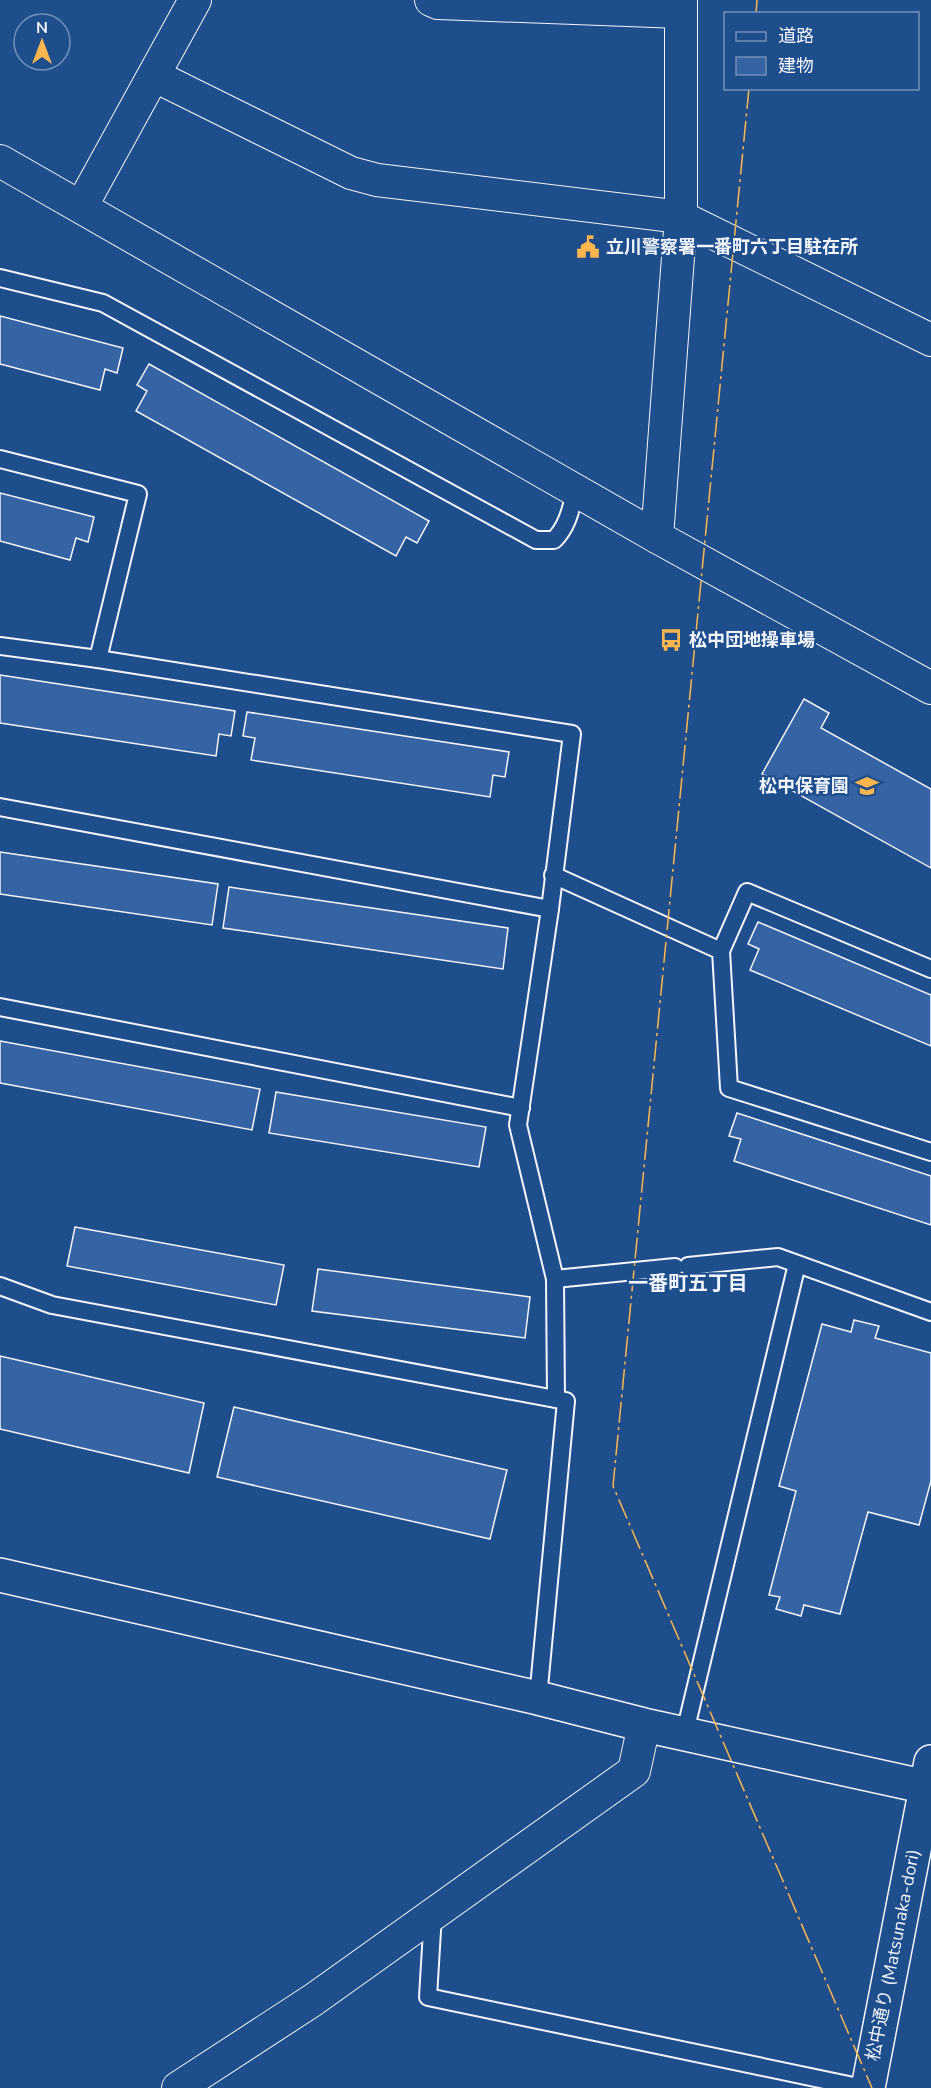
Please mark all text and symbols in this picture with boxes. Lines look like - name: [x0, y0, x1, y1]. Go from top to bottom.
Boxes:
- north arrow: [12, 12, 72, 72]
- legend: [724, 12, 919, 90]
- text: N: [36, 17, 48, 39]
- text: 道路: [778, 24, 814, 48]
- text: 建物: [778, 54, 814, 78]
- public building icon: 立川警察署一番町六丁目駐在所: [575, 234, 601, 260]
- place label: 立川警察署一番町六丁目駐在所: [606, 235, 858, 259]
- bus stop icon: 松中団地操車場: [658, 627, 684, 653]
- place label: 松中団地操車場: [689, 628, 815, 652]
- school or university icon: 松中保育園: [854, 773, 880, 799]
- place label: 松中保育園: [759, 774, 849, 798]
- district label: 一番町五丁目: [628, 1270, 748, 1297]
- street label: 松中通り (Matsunaka-dori): [861, 1847, 925, 2063]

